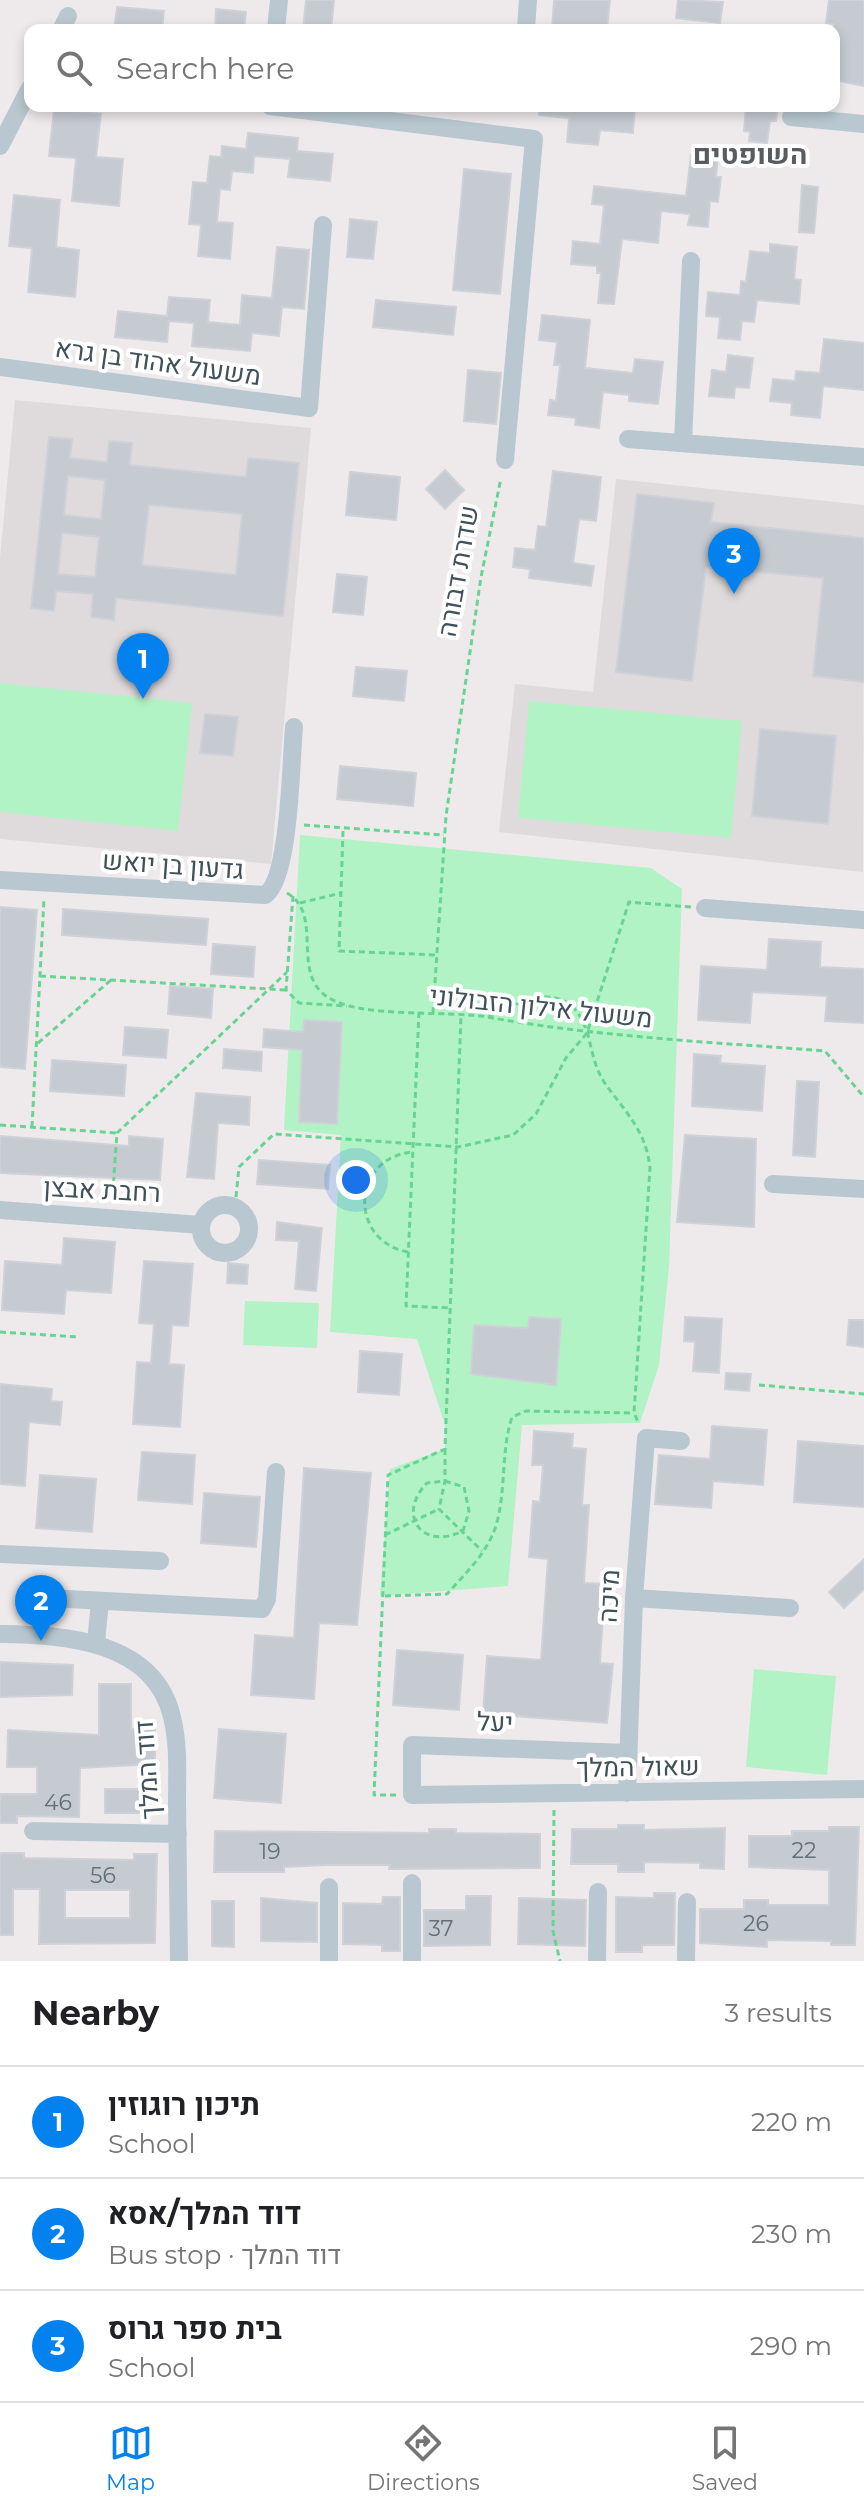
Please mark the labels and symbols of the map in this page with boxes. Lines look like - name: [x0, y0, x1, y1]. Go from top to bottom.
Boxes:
- district label: השופטים: [693, 137, 807, 171]
- street label: משעול אהוד בן גרא: [53, 332, 263, 392]
- street label: שדרת דבורה: [431, 503, 485, 639]
- pin: 3: [708, 528, 760, 594]
- pin: 1: [117, 633, 169, 699]
- street label: גדעון בן יואש: [101, 844, 245, 886]
- street label: משעול אילון הזבולוני: [428, 979, 654, 1035]
- your location: [336, 1160, 376, 1200]
- street label: רחבת אבצן: [43, 1171, 161, 1209]
- street label: מיכה: [592, 1568, 626, 1624]
- pin: 2: [15, 1575, 67, 1641]
- street label: יעל: [476, 1705, 514, 1739]
- street label: דוד המלך: [128, 1719, 166, 1821]
- street label: שאול המלך: [576, 1750, 700, 1784]
- house number: 46: [44, 1789, 72, 1816]
- house number: 22: [792, 1837, 817, 1864]
- house number: 19: [259, 1838, 281, 1865]
- house number: 56: [90, 1862, 116, 1889]
- house number: 26: [743, 1910, 769, 1937]
- house number: 37: [428, 1915, 454, 1942]

